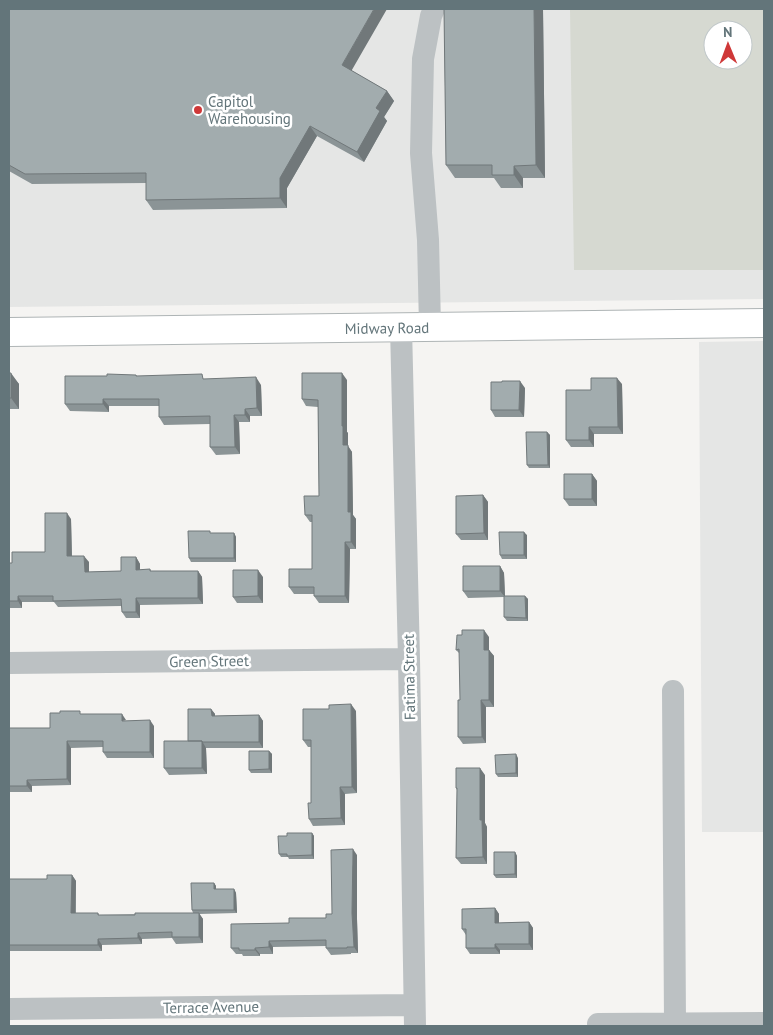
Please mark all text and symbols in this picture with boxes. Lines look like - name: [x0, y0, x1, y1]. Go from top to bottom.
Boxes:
- north arrow: [703, 20, 753, 70]
- text: N: [723, 23, 733, 41]
- place label: Capitol Warehousing: [208, 92, 291, 128]
- marker: Capitol Warehousing: [192, 104, 204, 116]
- street label: Midway Road: [344, 317, 429, 337]
- street label: Fatima Street: [399, 634, 419, 720]
- street label: Green Street: [169, 651, 249, 671]
- street label: Terrace Avenue: [163, 997, 259, 1017]

